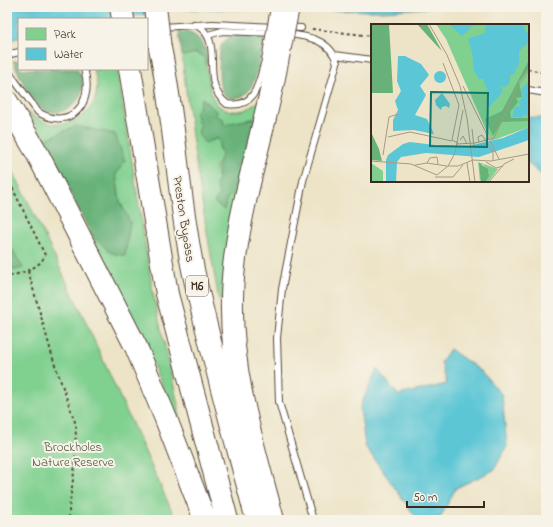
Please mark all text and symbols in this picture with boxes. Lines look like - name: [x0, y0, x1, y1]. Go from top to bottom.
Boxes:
- legend: [18, 18, 148, 70]
- inset map: [371, 24, 529, 182]
- text: Park: [54, 26, 76, 44]
- text: Water: [54, 46, 83, 64]
- street label: Preston Bypass: [166, 175, 200, 264]
- road number: M6: [186, 276, 208, 296]
- park label: Brockholes Nature Reserve: [32, 438, 114, 472]
- scale bar: [407, 483, 484, 509]
- text: 50 m: [413, 489, 437, 507]

